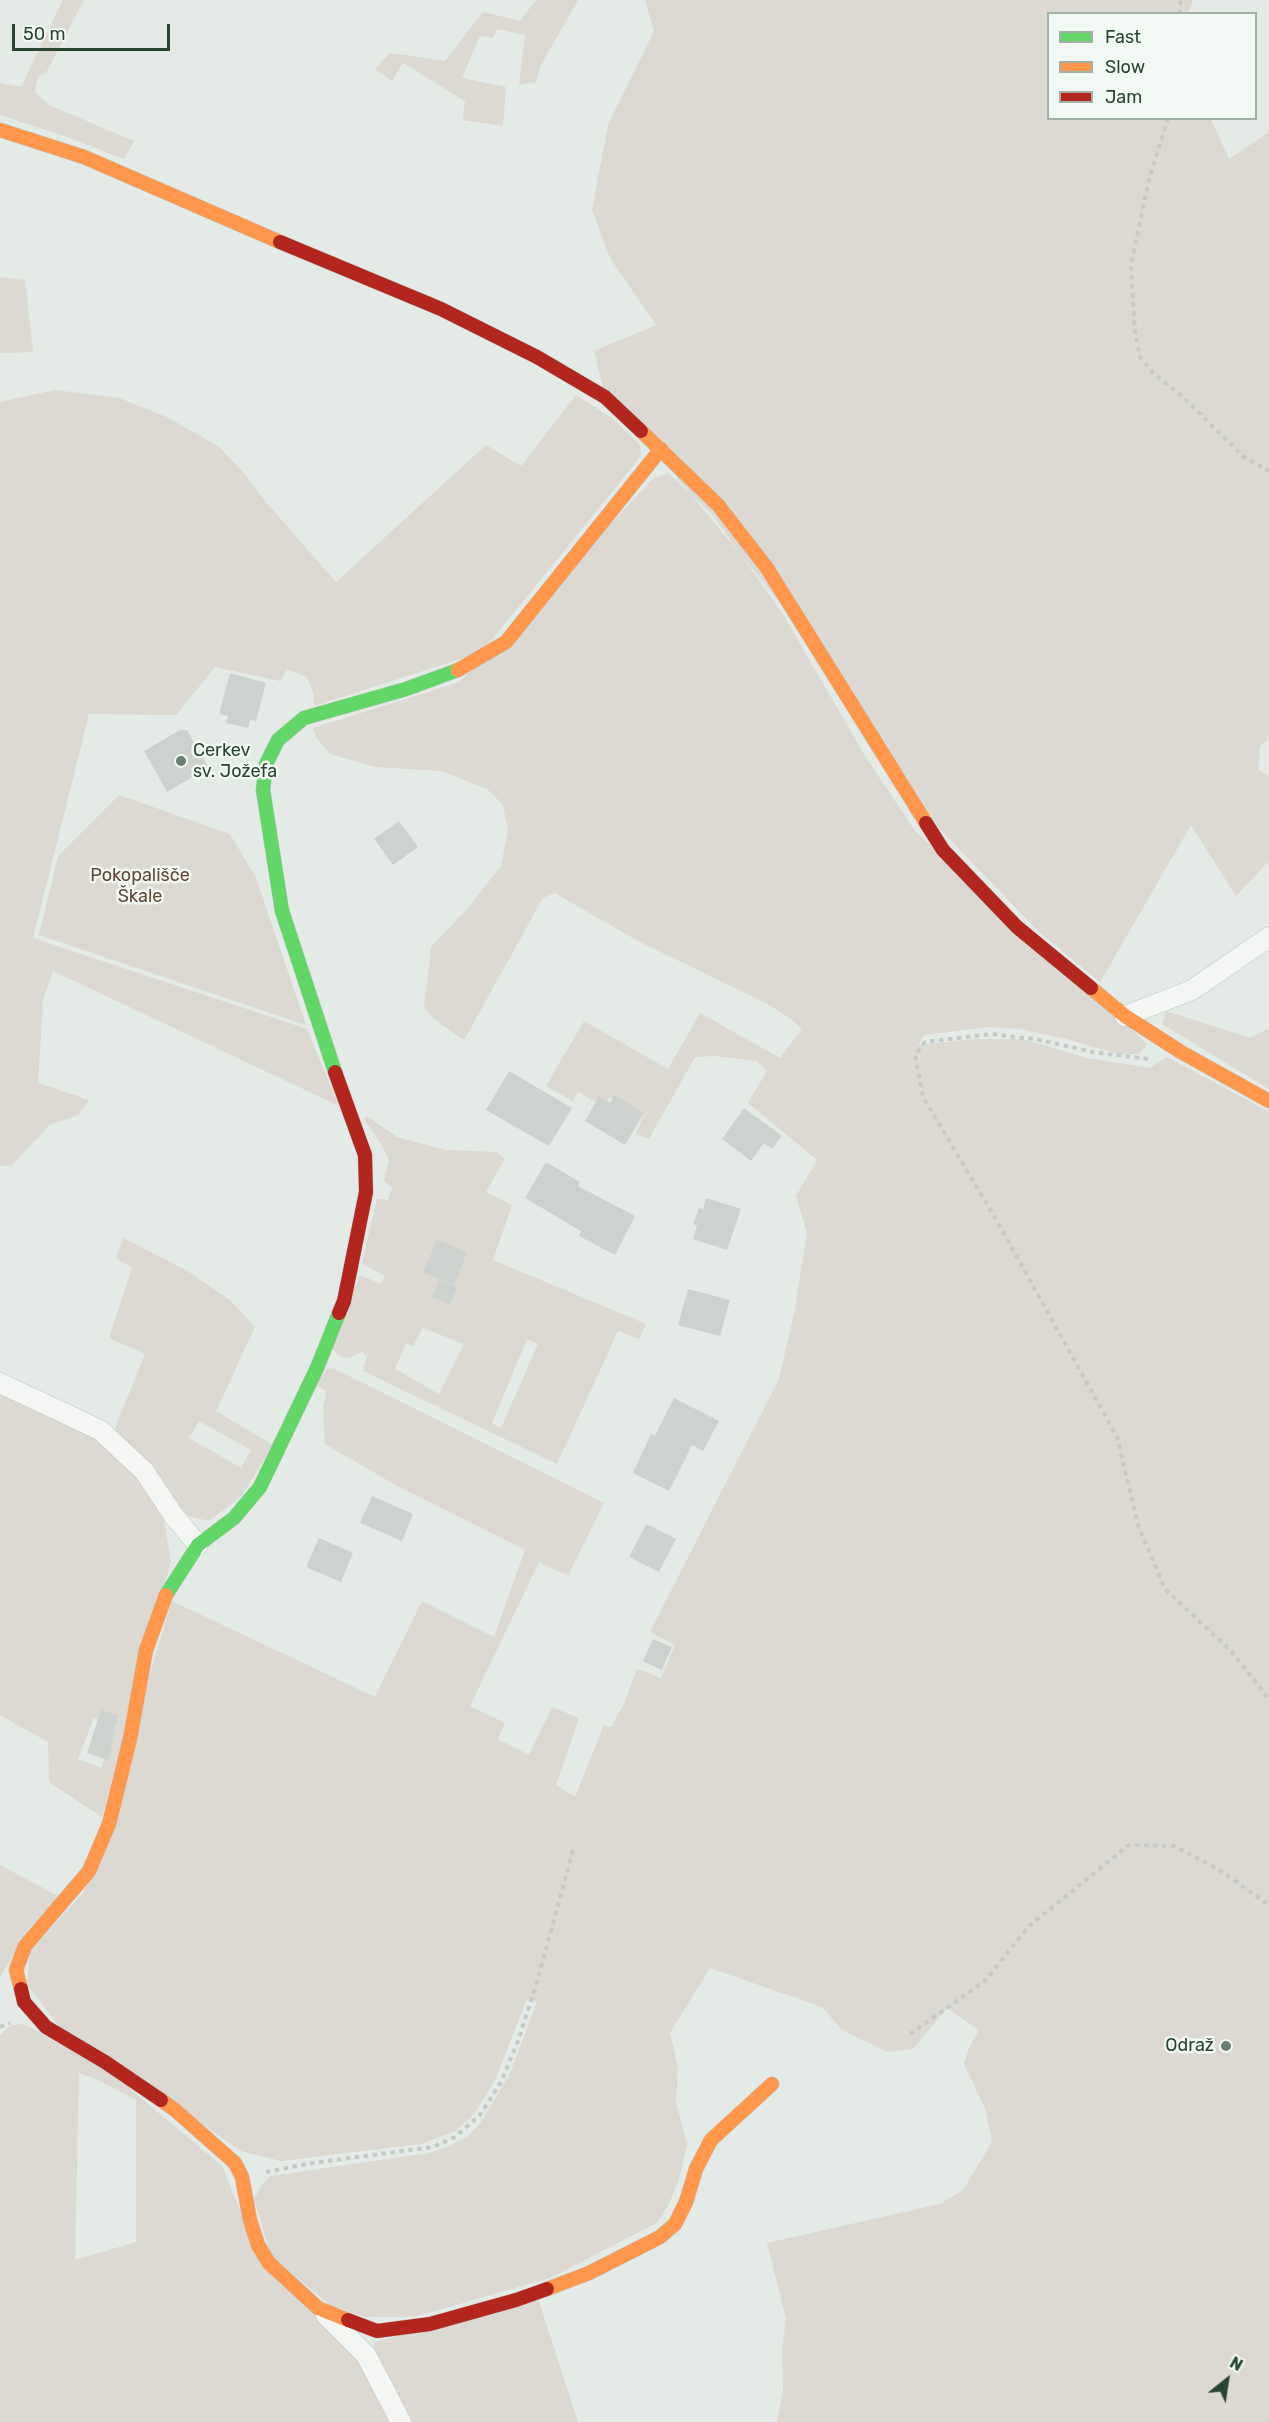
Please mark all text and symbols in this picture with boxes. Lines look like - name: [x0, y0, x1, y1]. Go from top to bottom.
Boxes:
- scale bar: [15, 12, 172, 50]
- legend: [1047, 12, 1257, 120]
- text: 50 m: [23, 23, 66, 45]
- text: Fast: [1105, 26, 1141, 48]
- text: Slow: [1105, 56, 1145, 78]
- text: Jam: [1105, 86, 1142, 108]
- place label: Cerkev sv. Jožefa: [193, 740, 277, 783]
- marker: Cerkev sv. Jožefa: [174, 754, 188, 768]
- park label: Pokopališče Škale: [90, 865, 190, 908]
- place label: Odraž: [1165, 2035, 1214, 2057]
- marker: Odraž: [1219, 2039, 1233, 2053]
- north arrow: [1197, 2350, 1257, 2410]
- text: N: [1227, 2353, 1246, 2375]

